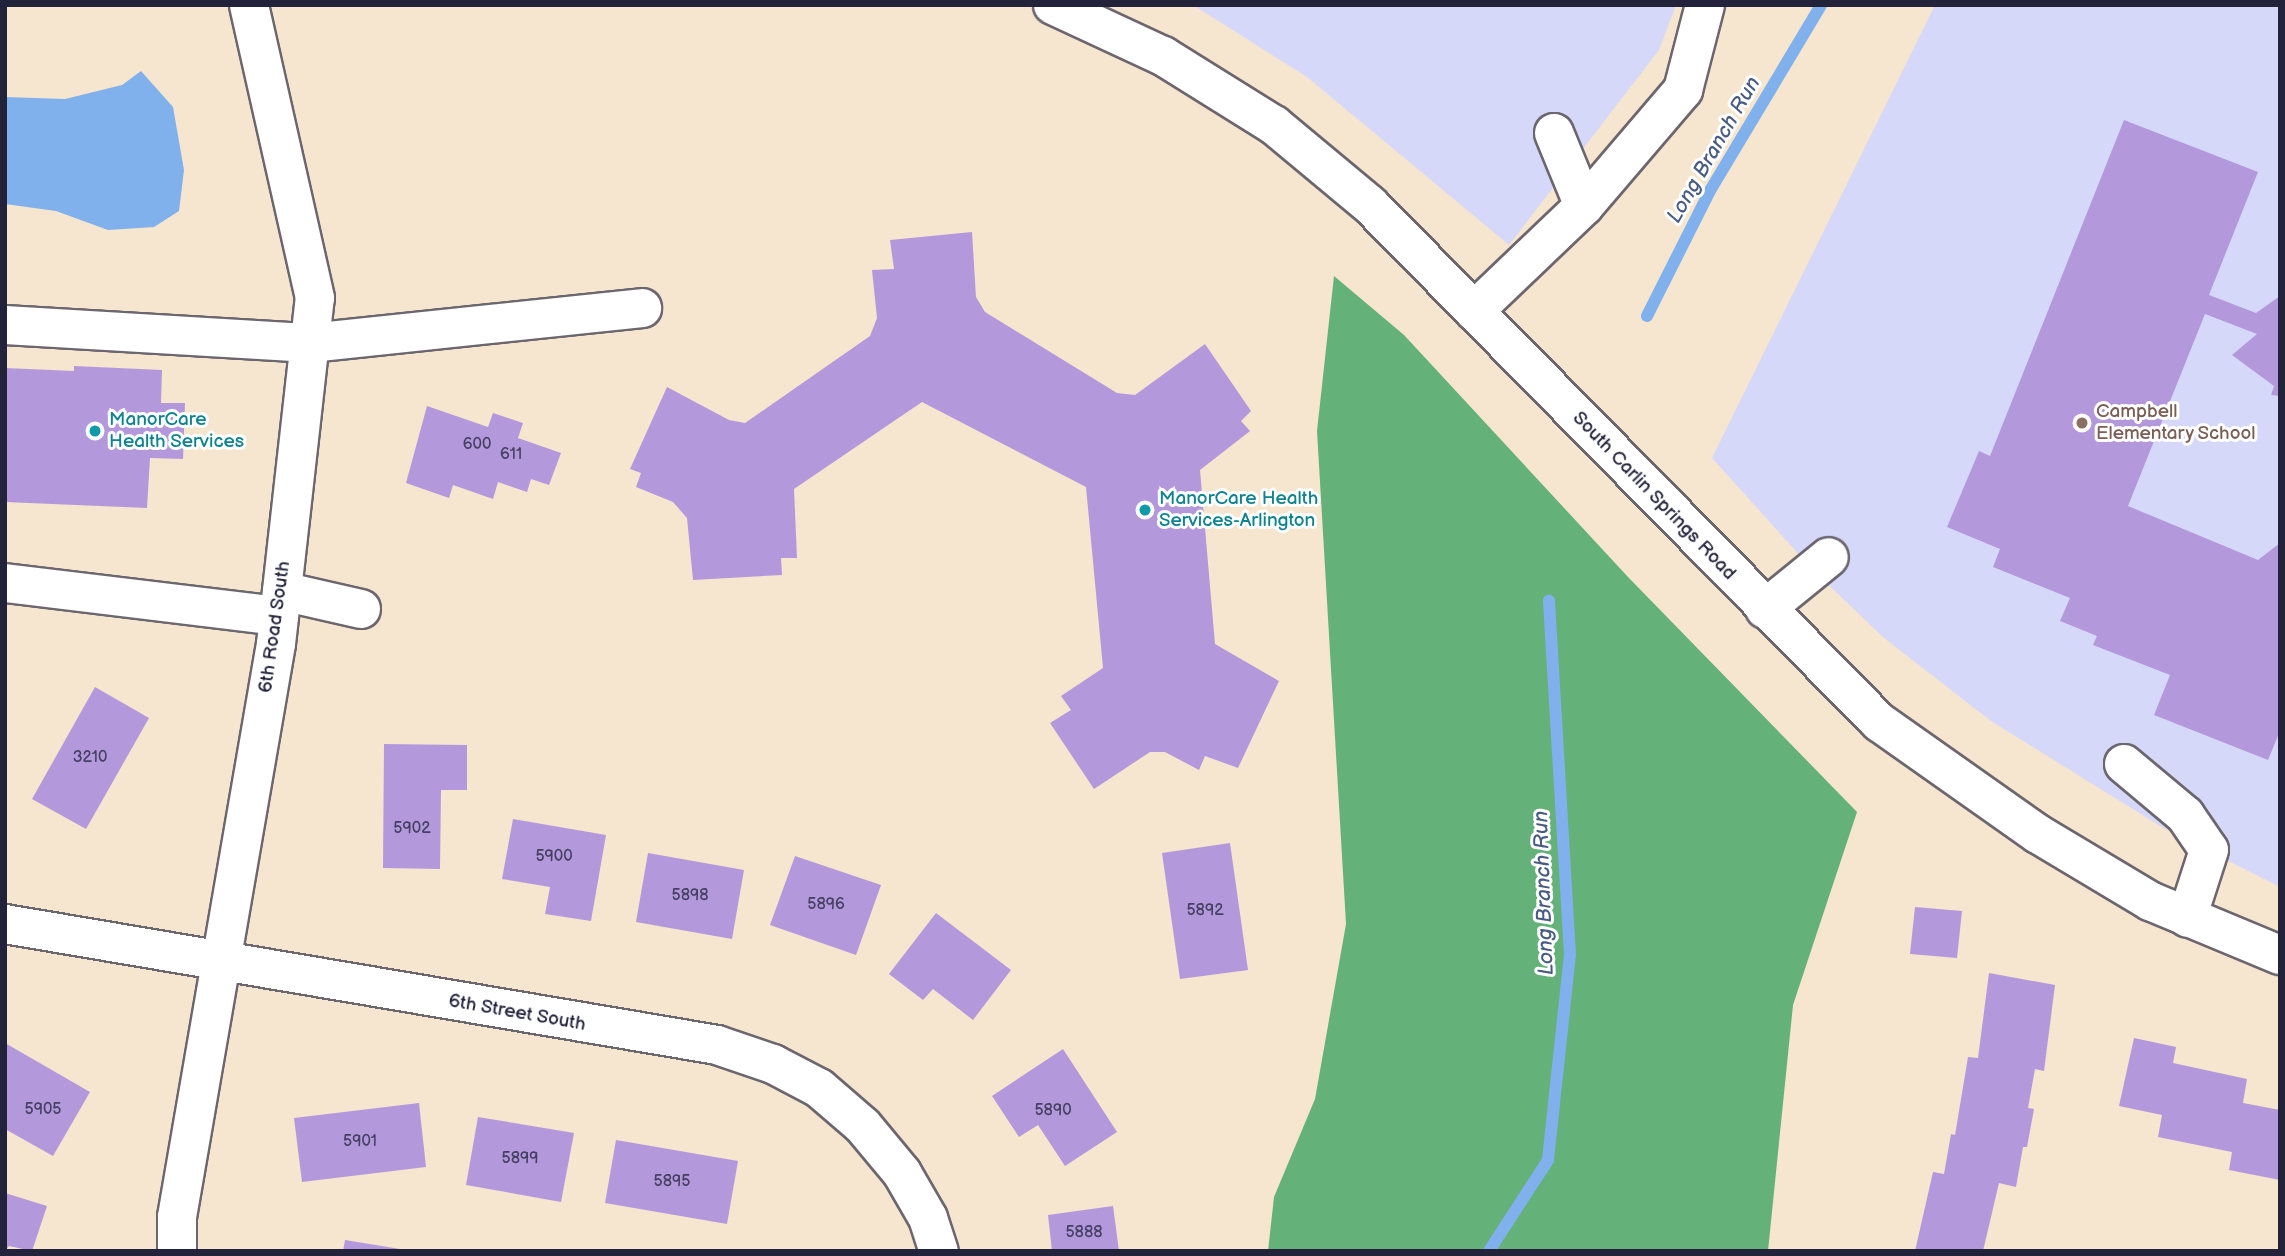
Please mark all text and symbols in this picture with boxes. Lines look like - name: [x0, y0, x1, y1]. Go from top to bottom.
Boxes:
- water label: Long Branch Run: [1662, 72, 1766, 228]
- place label: Campbell Elementary School: [2096, 401, 2257, 445]
- street label: South Carlin Springs Road: [1567, 407, 1741, 585]
- place label: ManorCare Health Services: [109, 409, 245, 453]
- marker: Campbell Elementary School: [2074, 415, 2090, 431]
- marker: ManorCare Health Services: [87, 423, 103, 439]
- house number: 600: [463, 435, 491, 455]
- house number: 611: [500, 445, 522, 465]
- place label: ManorCare Health Services-Arlington: [1159, 488, 1318, 532]
- marker: ManorCare Health Services-Arlington: [1137, 502, 1153, 518]
- street label: 6th Road South: [254, 559, 296, 695]
- house number: 3210: [73, 748, 107, 768]
- water label: Long Branch Run: [1529, 810, 1559, 976]
- house number: 5902: [393, 819, 431, 839]
- house number: 5900: [535, 847, 573, 867]
- house number: 5898: [671, 886, 709, 906]
- house number: 5896: [807, 895, 845, 915]
- house number: 5892: [1186, 901, 1224, 921]
- street label: 6th Street South: [446, 990, 588, 1036]
- house number: 5905: [25, 1100, 61, 1120]
- house number: 5890: [1034, 1101, 1072, 1121]
- house number: 5901: [343, 1132, 377, 1152]
- house number: 5899: [502, 1149, 538, 1169]
- house number: 5895: [654, 1172, 690, 1192]
- house number: 5888: [1065, 1223, 1103, 1243]

